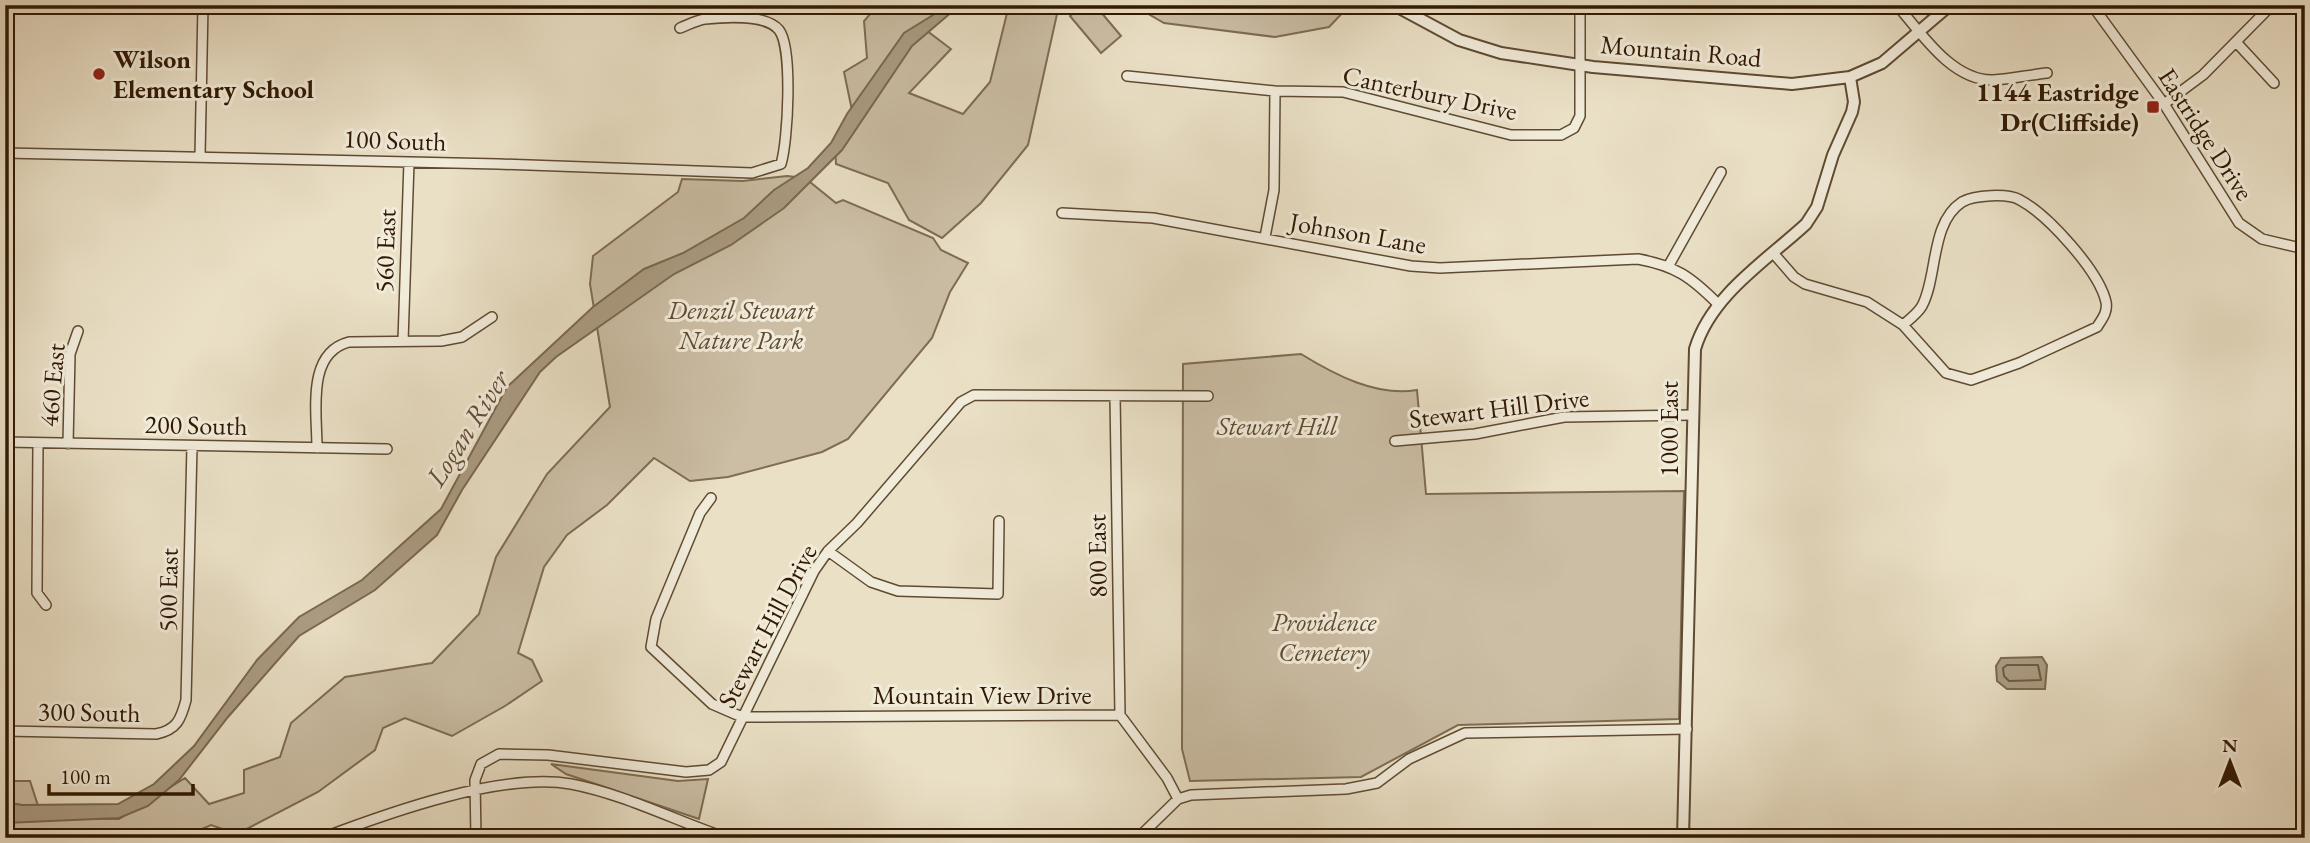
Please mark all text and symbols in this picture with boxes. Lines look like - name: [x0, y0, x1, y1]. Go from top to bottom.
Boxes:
- street label: Mountain Road: [1599, 27, 1764, 75]
- place label: Wilson Elementary School: [113, 42, 314, 106]
- street label: Canterbury Drive: [1340, 58, 1520, 128]
- street label: Eastridge Drive: [2151, 61, 2261, 207]
- marker: Wilson Elementary School: [91, 66, 107, 82]
- place label: 1144 Eastridge Dr(Cliffside): [1976, 75, 2139, 139]
- marker: 1144 Eastridge Dr(Cliffside): [2145, 99, 2161, 115]
- street label: 100 South: [343, 121, 447, 159]
- street label: Johnson Lane: [1285, 204, 1429, 262]
- street label: 560 East: [367, 209, 403, 293]
- park label: Denzil Stewart Nature Park: [667, 293, 816, 357]
- street label: 460 East: [31, 342, 73, 428]
- water label: Logan River: [417, 362, 518, 494]
- street label: Stewart Hill Drive: [1407, 380, 1591, 436]
- street label: 1000 East: [1652, 381, 1686, 477]
- street label: 200 South: [144, 407, 248, 443]
- park label: Stewart Hill: [1216, 409, 1338, 443]
- street label: 800 East: [1079, 514, 1115, 598]
- street label: Stewart Hill Drive: [710, 538, 824, 714]
- street label: 500 East: [150, 548, 186, 632]
- park label: Providence Cemetery: [1272, 605, 1378, 669]
- street label: Mountain View Drive: [872, 678, 1092, 712]
- street label: 300 South: [37, 694, 141, 730]
- north arrow: [2194, 728, 2264, 798]
- text: N: [2222, 733, 2238, 758]
- scale bar: [49, 752, 192, 796]
- text: 100 m: [60, 763, 111, 790]

